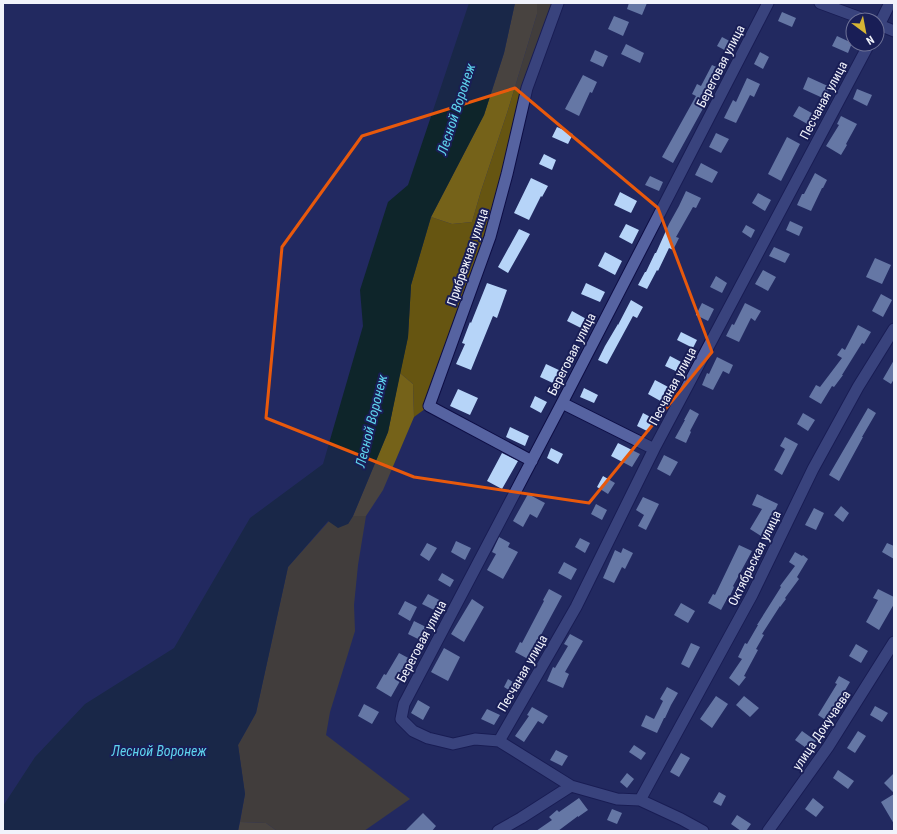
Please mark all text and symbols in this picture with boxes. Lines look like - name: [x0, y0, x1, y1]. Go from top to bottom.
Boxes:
- north arrow: [845, 12, 885, 52]
- street label: Береговая улица: [693, 23, 748, 110]
- text: N: [864, 33, 876, 47]
- street label: Песчаная улица: [797, 59, 850, 142]
- water label: Лесной Воронеж: [433, 60, 479, 158]
- street label: Прибрежная улица: [444, 207, 491, 308]
- street label: Береговая улица: [544, 311, 599, 398]
- street label: Песчаная улица: [646, 345, 699, 428]
- water label: Лесной Воронеж: [352, 372, 390, 470]
- street label: Октябрьская улица: [725, 508, 784, 608]
- street label: Береговая улица: [394, 598, 449, 685]
- street label: Песчаная улица: [494, 632, 550, 714]
- street label: улица Докучаева: [789, 688, 854, 773]
- water label: Лесной Воронеж: [111, 743, 207, 759]

